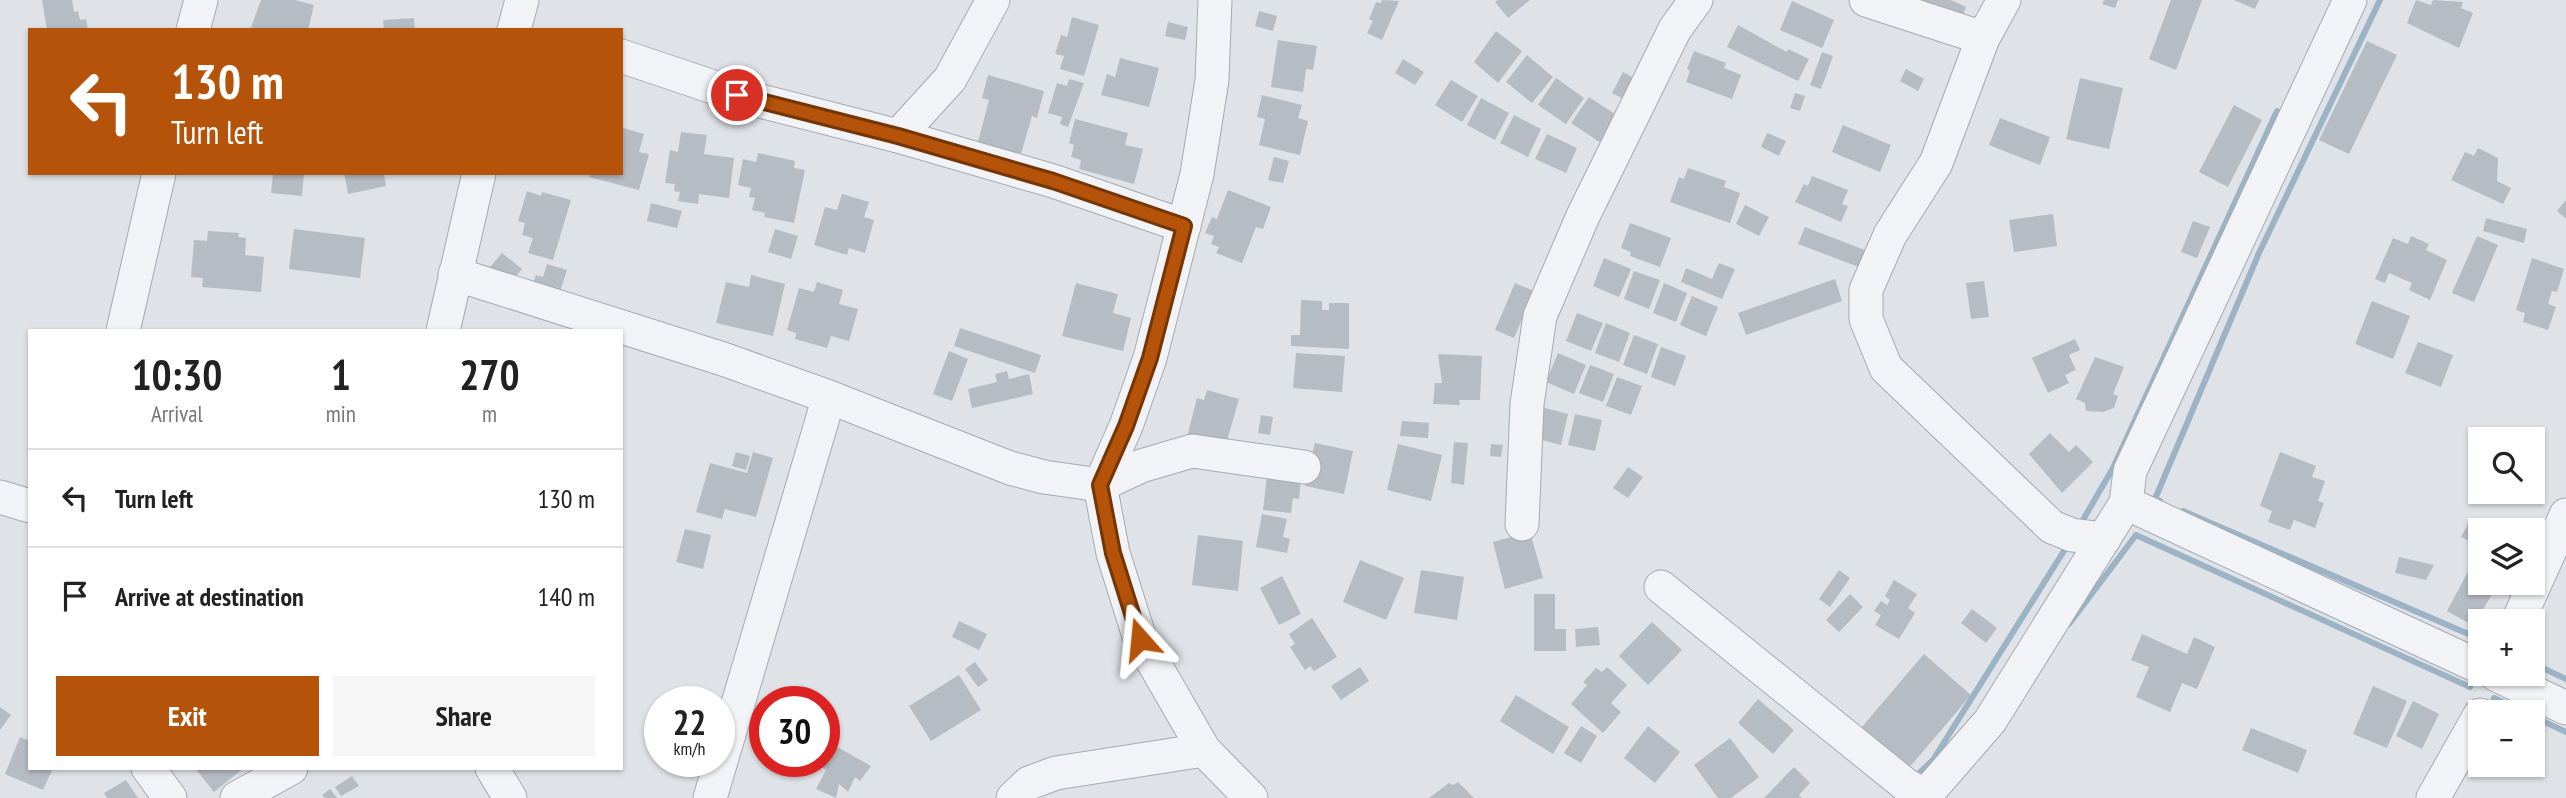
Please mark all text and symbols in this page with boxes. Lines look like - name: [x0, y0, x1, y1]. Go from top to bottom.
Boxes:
- text: 130 m: [171, 49, 284, 113]
- icon: left: [56, 56, 147, 147]
- pin: [707, 65, 767, 125]
- icon: arrive: [718, 76, 756, 114]
- text: Turn left: [171, 111, 263, 153]
- text: 10:30: [131, 347, 222, 402]
- text: 1: [331, 347, 351, 402]
- text: 270: [459, 347, 520, 402]
- text: Arrival: [151, 399, 203, 428]
- text: min: [326, 399, 356, 428]
- text: m: [482, 399, 497, 428]
- map controls: [2468, 427, 2545, 777]
- button: search: [2468, 427, 2545, 504]
- icon: left: [56, 479, 94, 517]
- text: Turn left: [115, 482, 193, 515]
- text: 130 m: [537, 482, 595, 515]
- button: layers: [2468, 518, 2545, 595]
- icon: arrive: [56, 577, 94, 615]
- text: Arrive at destination: [115, 580, 304, 613]
- text: 140 m: [537, 580, 595, 613]
- position arrow: [1103, 602, 1177, 676]
- button: +: [2468, 609, 2545, 686]
- button: Exit: [56, 676, 319, 756]
- button: Share: [333, 676, 595, 756]
- speed limit sign: 30: [749, 686, 840, 777]
- text: 22: [673, 699, 706, 745]
- button: −: [2468, 700, 2545, 777]
- text: km/h: [674, 737, 705, 760]

